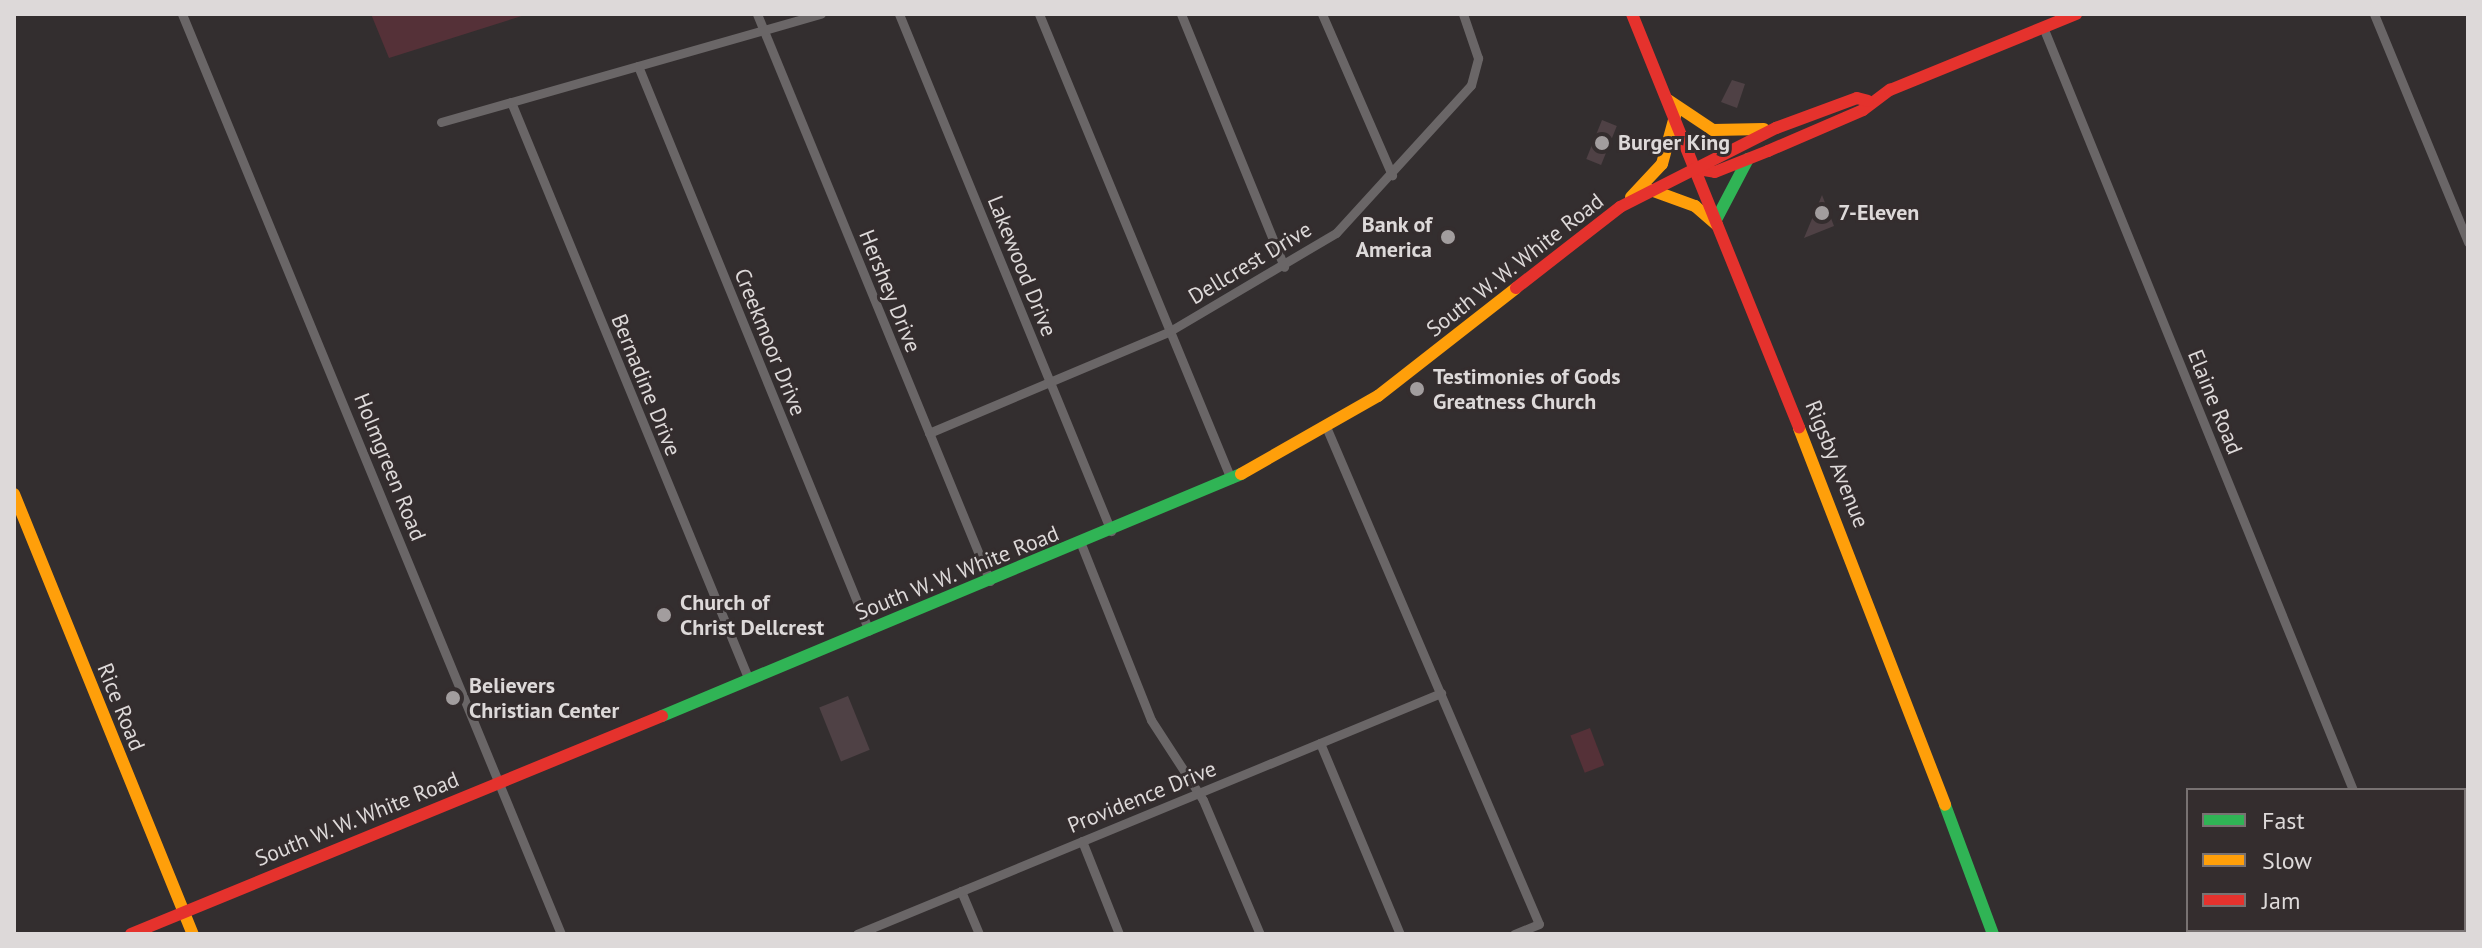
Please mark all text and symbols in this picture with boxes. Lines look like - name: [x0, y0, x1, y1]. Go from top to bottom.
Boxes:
- place label: Burger King: [1618, 130, 1730, 156]
- marker: Burger King: [1593, 134, 1611, 152]
- street label: South W. W. White Road: [1419, 186, 1611, 344]
- street label: Lakewood Drive: [982, 192, 1062, 340]
- place label: 7-Eleven: [1838, 200, 1919, 226]
- marker: 7-Eleven: [1813, 204, 1831, 222]
- place label: Bank of America: [1356, 211, 1432, 262]
- street label: Dellcrest Drive: [1184, 216, 1316, 310]
- street label: Hershey Drive: [853, 225, 927, 357]
- marker: Bank of America: [1439, 228, 1457, 246]
- street label: Creekmoor Drive: [728, 265, 812, 419]
- street label: Bernadine Drive: [606, 310, 686, 460]
- street label: Elaine Road: [2182, 346, 2248, 458]
- place label: Testimonies of Gods Greatness Church: [1433, 363, 1621, 414]
- marker: Testimonies of Gods Greatness Church: [1408, 380, 1426, 398]
- street label: Holmgreen Road: [348, 389, 432, 545]
- street label: Rigsby Avenue: [1799, 396, 1875, 532]
- street label: South W. W. White Road: [849, 519, 1065, 627]
- place label: Church of Christ Dellcrest: [680, 589, 824, 640]
- marker: Church of Christ Dellcrest: [655, 606, 673, 624]
- street label: Rice Road: [92, 659, 150, 755]
- place label: Believers Christian Center: [469, 672, 619, 724]
- marker: Believers Christian Center: [444, 689, 462, 707]
- street label: Providence Drive: [1064, 755, 1220, 839]
- street label: South W. W. White Road: [249, 765, 465, 873]
- legend: [2186, 788, 2466, 932]
- text: Fast: [2262, 805, 2305, 836]
- text: Slow: [2262, 845, 2312, 876]
- text: Jam: [2262, 885, 2300, 916]

